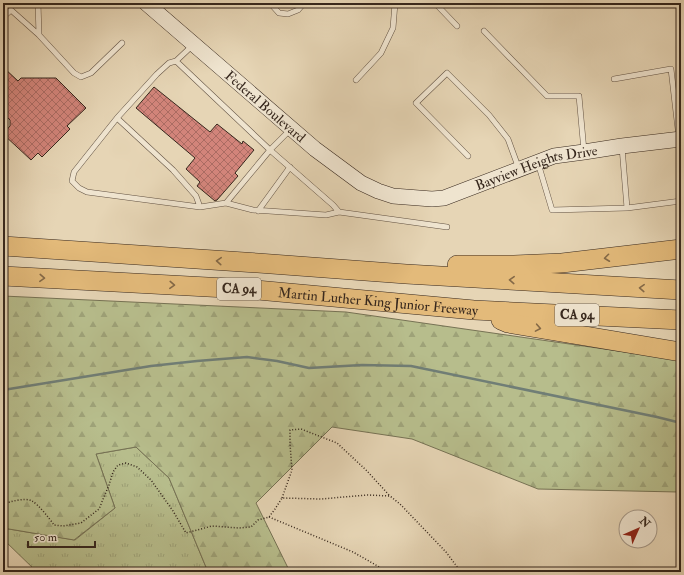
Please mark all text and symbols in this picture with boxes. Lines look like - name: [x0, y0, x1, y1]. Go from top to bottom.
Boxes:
- street label: Federal Boulevard: [222, 67, 309, 146]
- street label: Bayview Heights Drive: [473, 141, 599, 194]
- one-way arrow: [604, 253, 610, 262]
- one-way arrow: [216, 256, 222, 265]
- one-way arrow: [39, 273, 45, 282]
- one-way arrow: [509, 276, 515, 285]
- road number: CA 94: [217, 278, 261, 300]
- one-way arrow: [169, 281, 175, 289]
- street label: Martin Luther King Junior Freeway: [277, 284, 479, 320]
- one-way arrow: [639, 284, 645, 293]
- road number: CA 94: [555, 304, 599, 326]
- one-way arrow: [535, 323, 541, 332]
- north arrow: [618, 509, 658, 549]
- text: N: [636, 513, 654, 531]
- scale bar: [28, 523, 95, 549]
- text: 50 m: [34, 530, 58, 545]

